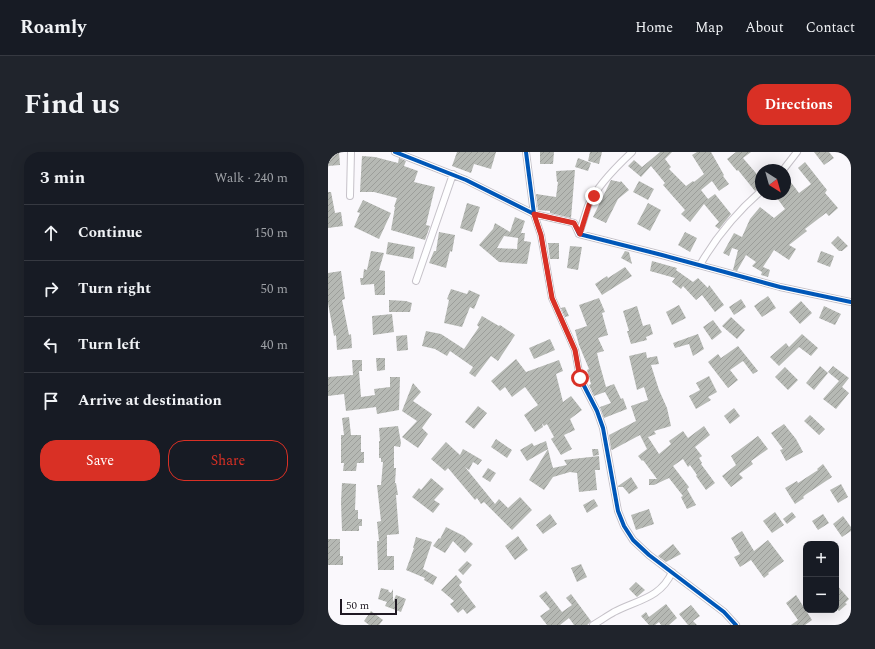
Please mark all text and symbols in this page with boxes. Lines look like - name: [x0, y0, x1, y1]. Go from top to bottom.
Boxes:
- text: Roamly: [20, 13, 86, 42]
- text: Home: [635, 17, 673, 38]
- text: Map: [695, 17, 723, 38]
- text: About: [745, 17, 784, 38]
- text: Contact: [806, 17, 855, 38]
- text: Find us: [24, 83, 120, 126]
- button: Directions: [747, 84, 851, 125]
- north arrow: [755, 164, 791, 200]
- text: 3 min: [40, 165, 85, 191]
- text: Walk · 240 m: [214, 168, 288, 188]
- route end: [585, 187, 603, 205]
- text: Continue: [78, 221, 143, 244]
- icon: ahead: [40, 222, 62, 244]
- text: 150 m: [254, 223, 288, 243]
- text: Turn right: [78, 277, 151, 300]
- icon: right: [40, 278, 62, 300]
- text: 50 m: [261, 279, 288, 299]
- text: Turn left: [78, 333, 140, 356]
- icon: left: [40, 334, 62, 356]
- text: 40 m: [261, 335, 288, 355]
- route start: [571, 369, 589, 387]
- text: Arrive at destination: [78, 389, 222, 412]
- icon: arrive: [40, 390, 62, 412]
- button: Save: [40, 440, 160, 481]
- button: Share: [168, 440, 288, 481]
- map controls: [803, 541, 839, 613]
- button: +: [803, 541, 839, 577]
- button: −: [803, 577, 839, 613]
- scale bar: [340, 597, 397, 616]
- text: 50 m: [346, 597, 369, 614]

